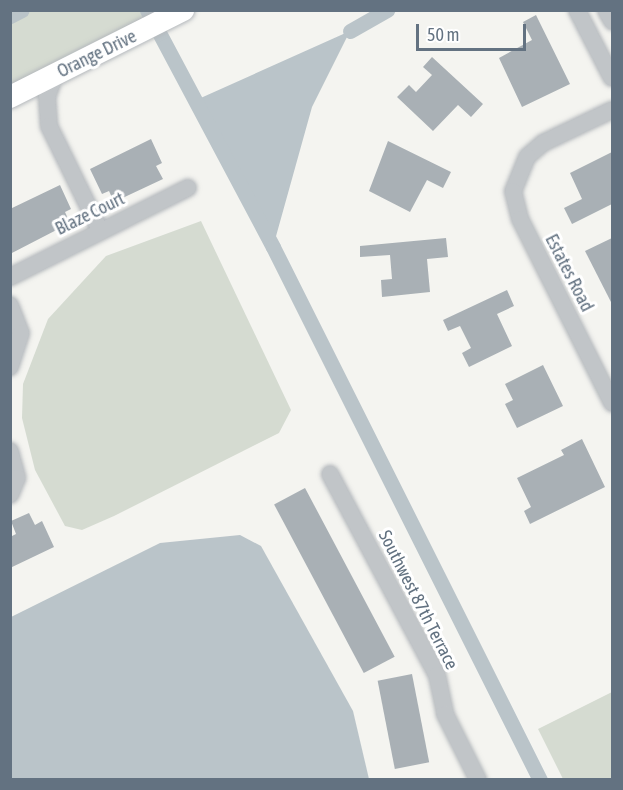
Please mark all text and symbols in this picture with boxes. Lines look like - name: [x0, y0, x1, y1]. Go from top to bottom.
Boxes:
- scale bar: [419, 12, 528, 50]
- text: 50 m: [427, 24, 459, 45]
- street label: Orange Drive: [54, 26, 140, 82]
- street label: Blaze Court: [52, 188, 128, 240]
- street label: Estates Road: [540, 231, 598, 315]
- street label: Southwest 87th Terrace: [374, 527, 462, 673]

